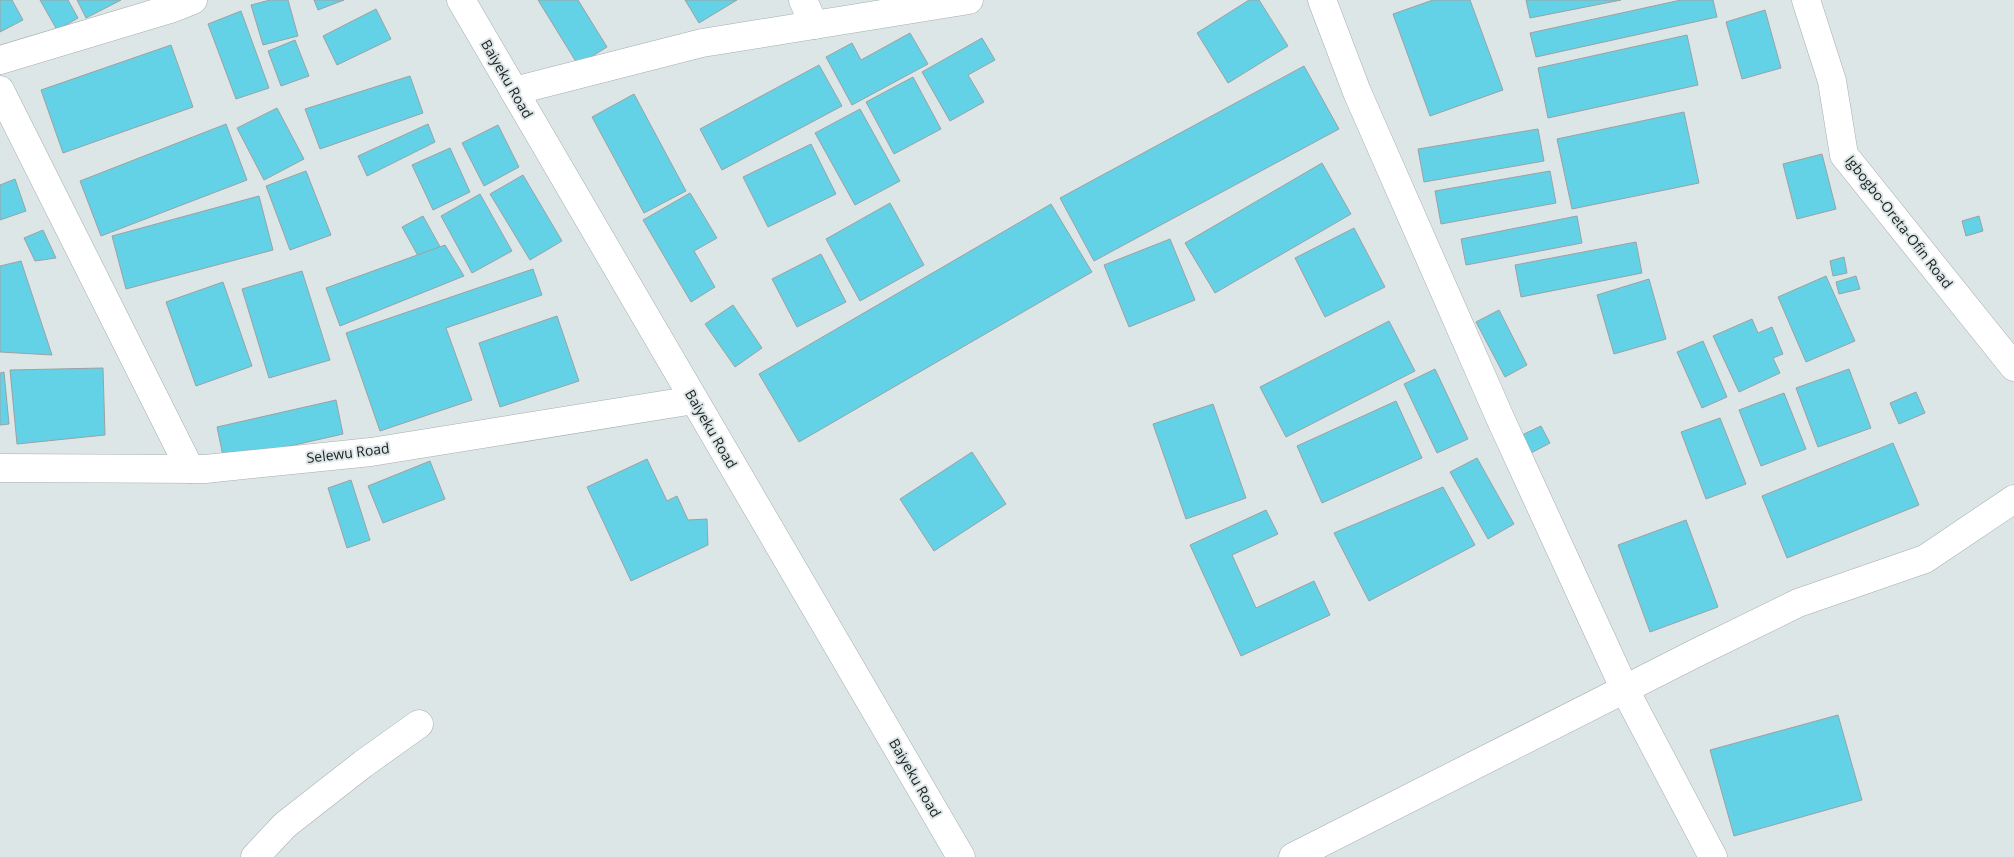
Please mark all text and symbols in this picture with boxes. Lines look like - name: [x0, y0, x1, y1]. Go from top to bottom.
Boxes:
- street label: Baiyeku Road: [477, 36, 538, 122]
- street label: Igbogbo-Oreta-Ofin Road: [1841, 151, 1957, 292]
- street label: Baiyeku Road: [681, 386, 742, 472]
- street label: Selewu Road: [305, 438, 390, 467]
- street label: Baiyeku Road: [885, 735, 946, 821]

